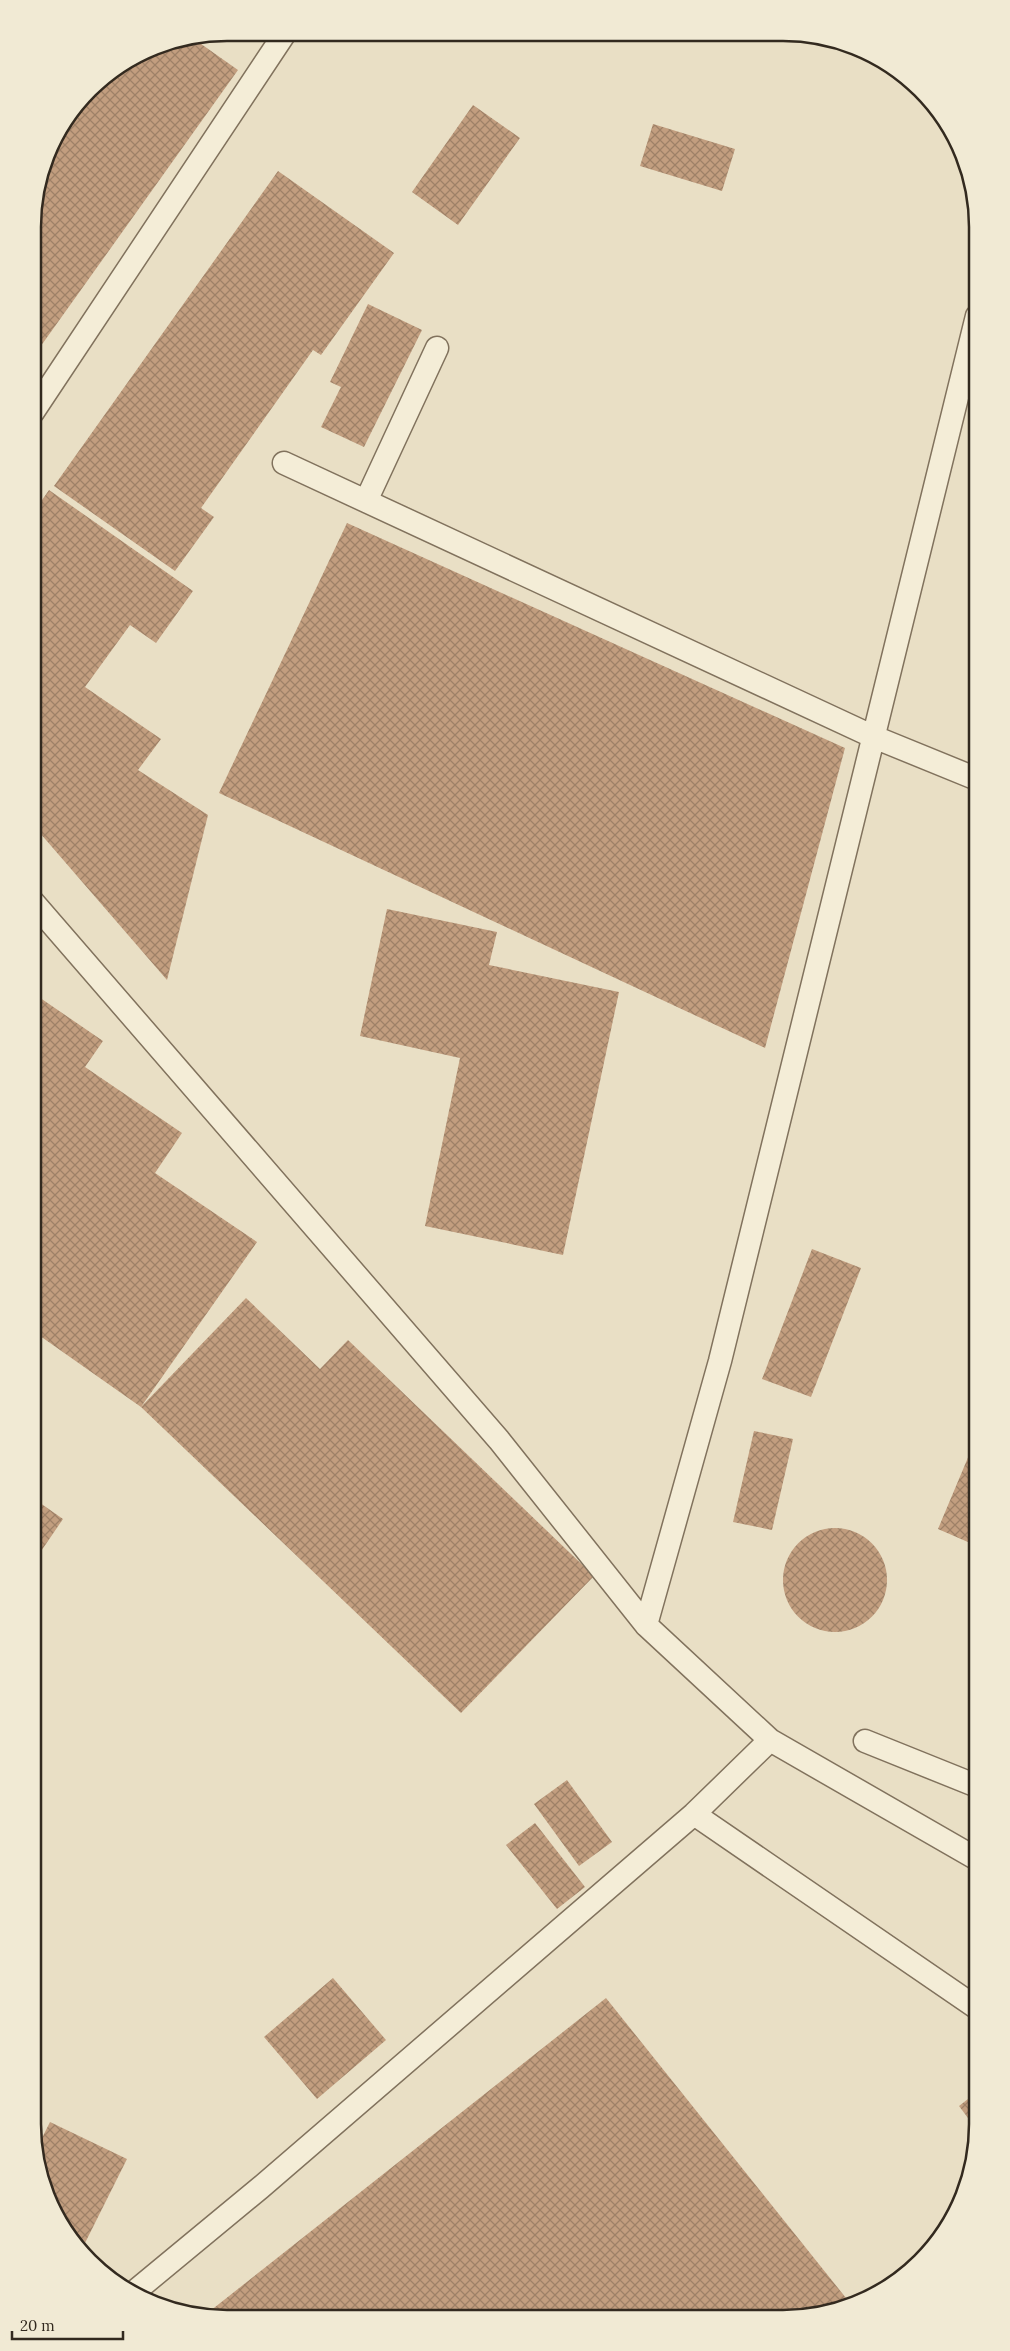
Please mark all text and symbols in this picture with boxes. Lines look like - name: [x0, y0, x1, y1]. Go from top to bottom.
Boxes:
- scale bar: [12, 2308, 124, 2340]
- text: 20 m: [20, 2316, 55, 2335]

